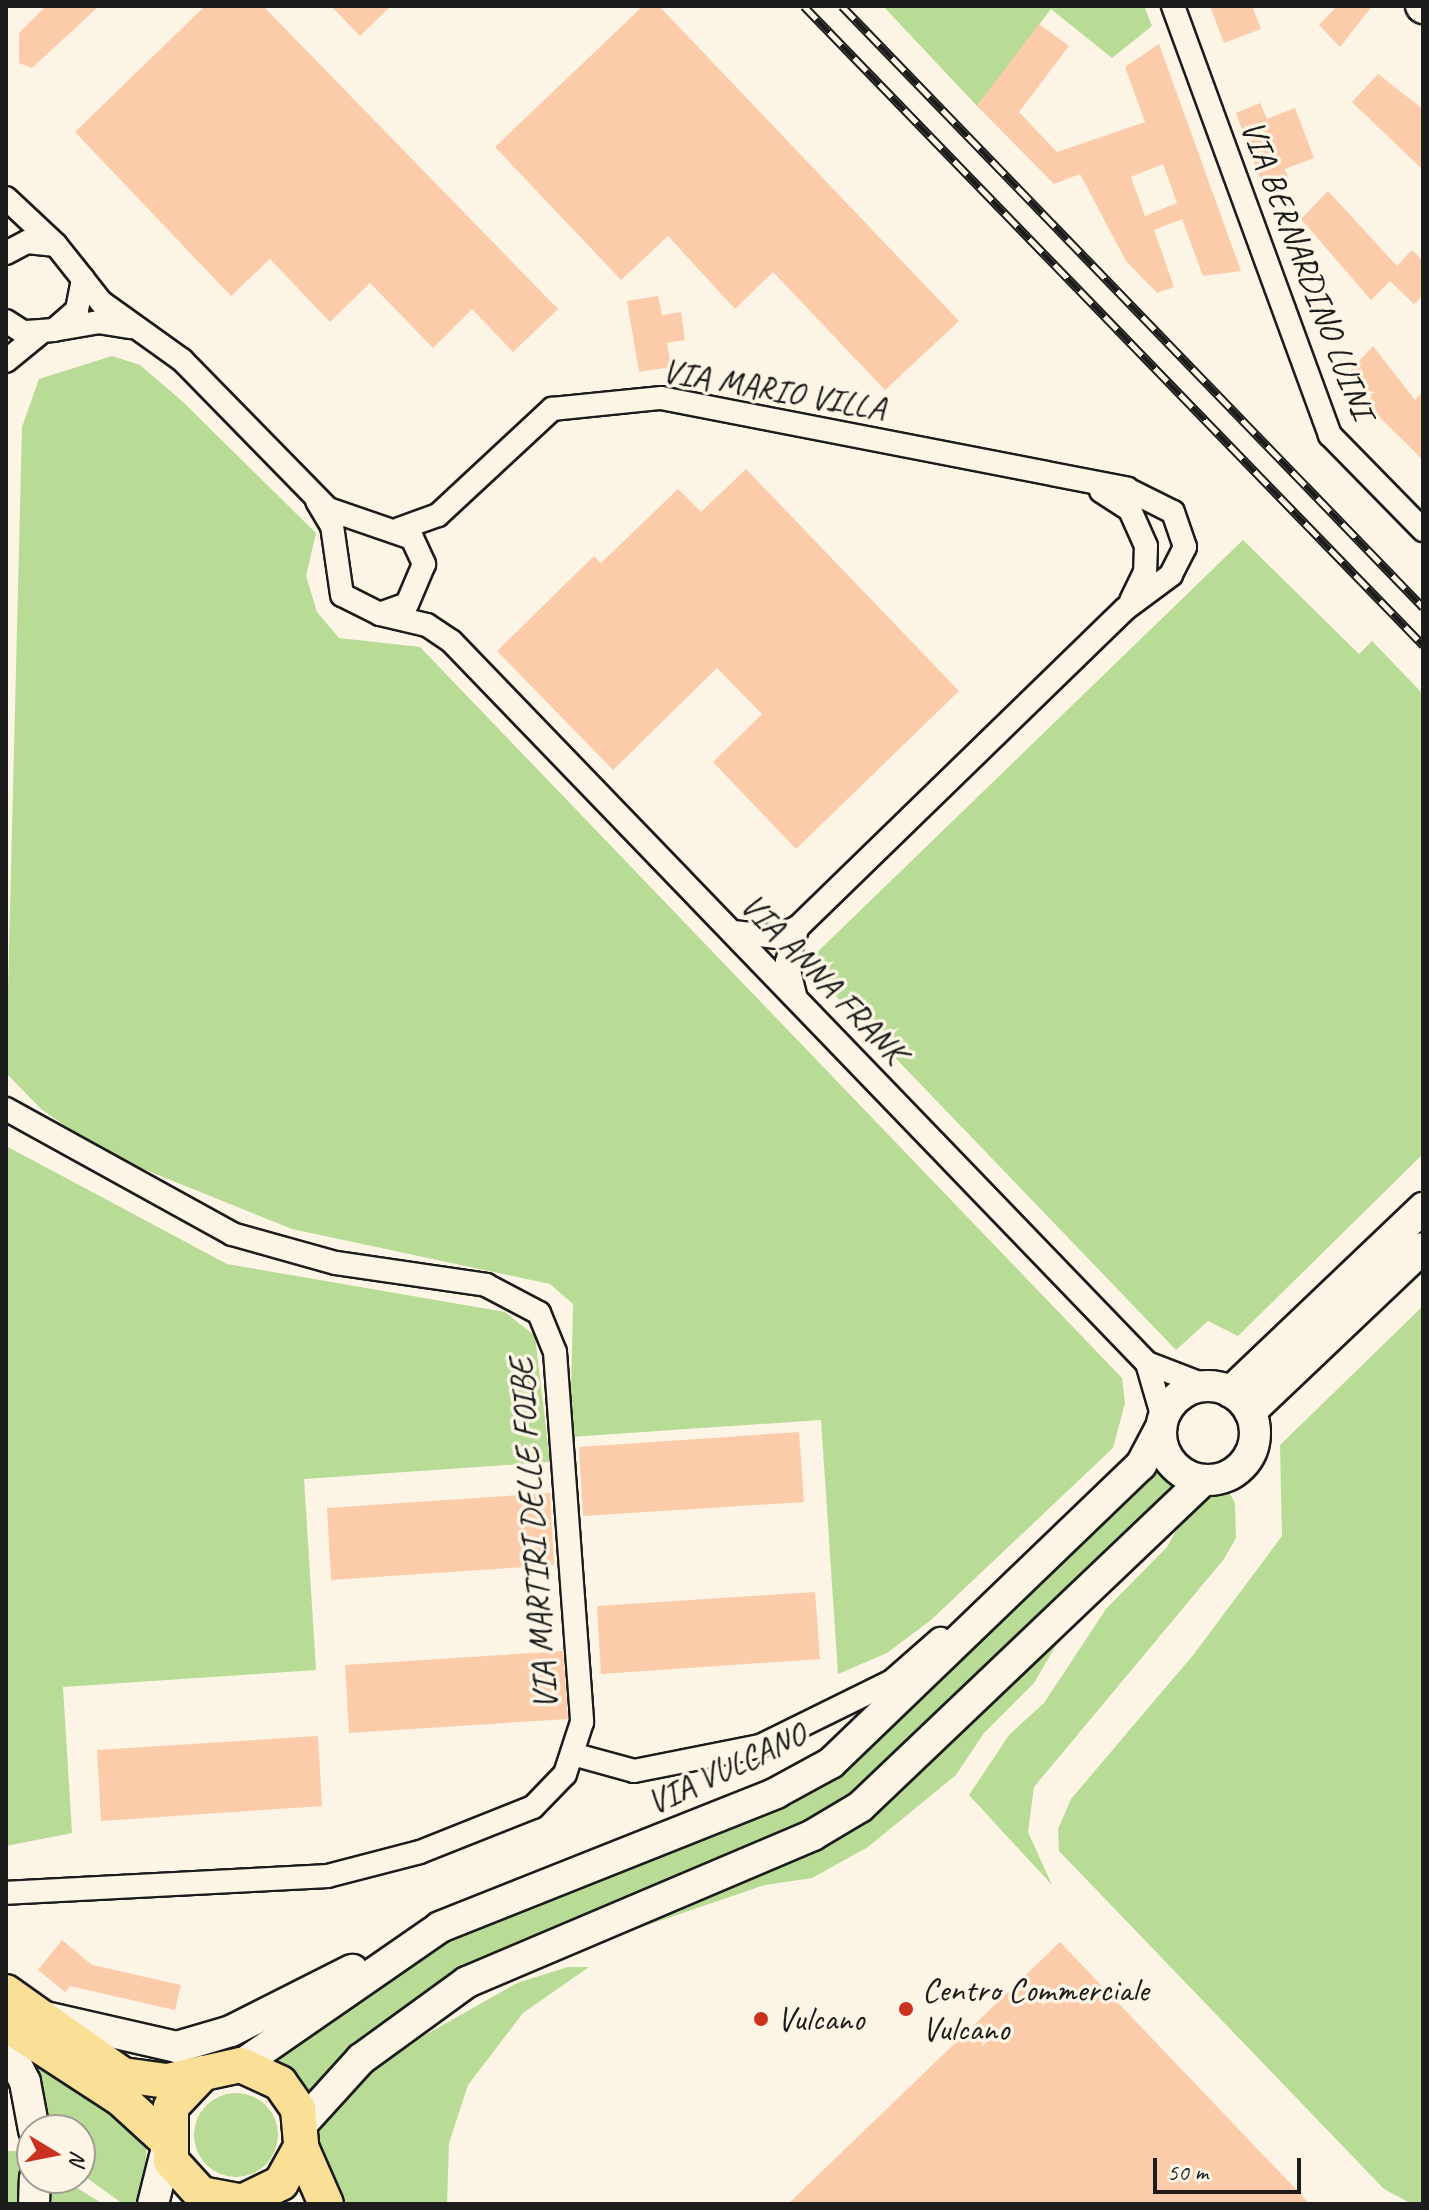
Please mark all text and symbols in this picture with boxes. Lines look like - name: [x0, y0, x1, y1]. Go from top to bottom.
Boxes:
- street label: VIA BERNARDINO LUINI: [1232, 114, 1384, 424]
- street label: VIA MARIO VILLA: [659, 349, 889, 429]
- street label: VIA ANNA FRANK: [732, 884, 916, 1072]
- street label: VIA MARTIRI DELLE FOIBE: [500, 1356, 566, 1712]
- street label: VIA VULCANO: [639, 1713, 813, 1823]
- place label: Centro Commerciale Vulcano: [922, 1969, 1149, 2048]
- place label: Vulcano: [777, 1999, 864, 2039]
- marker: Centro Commerciale Vulcano: [897, 2000, 915, 2018]
- marker: Vulcano: [752, 2010, 770, 2028]
- north arrow: [16, 2114, 96, 2194]
- scale bar: [1157, 2142, 1305, 2192]
- text: N: [63, 2149, 93, 2167]
- text: 50 m: [1167, 2157, 1208, 2187]

